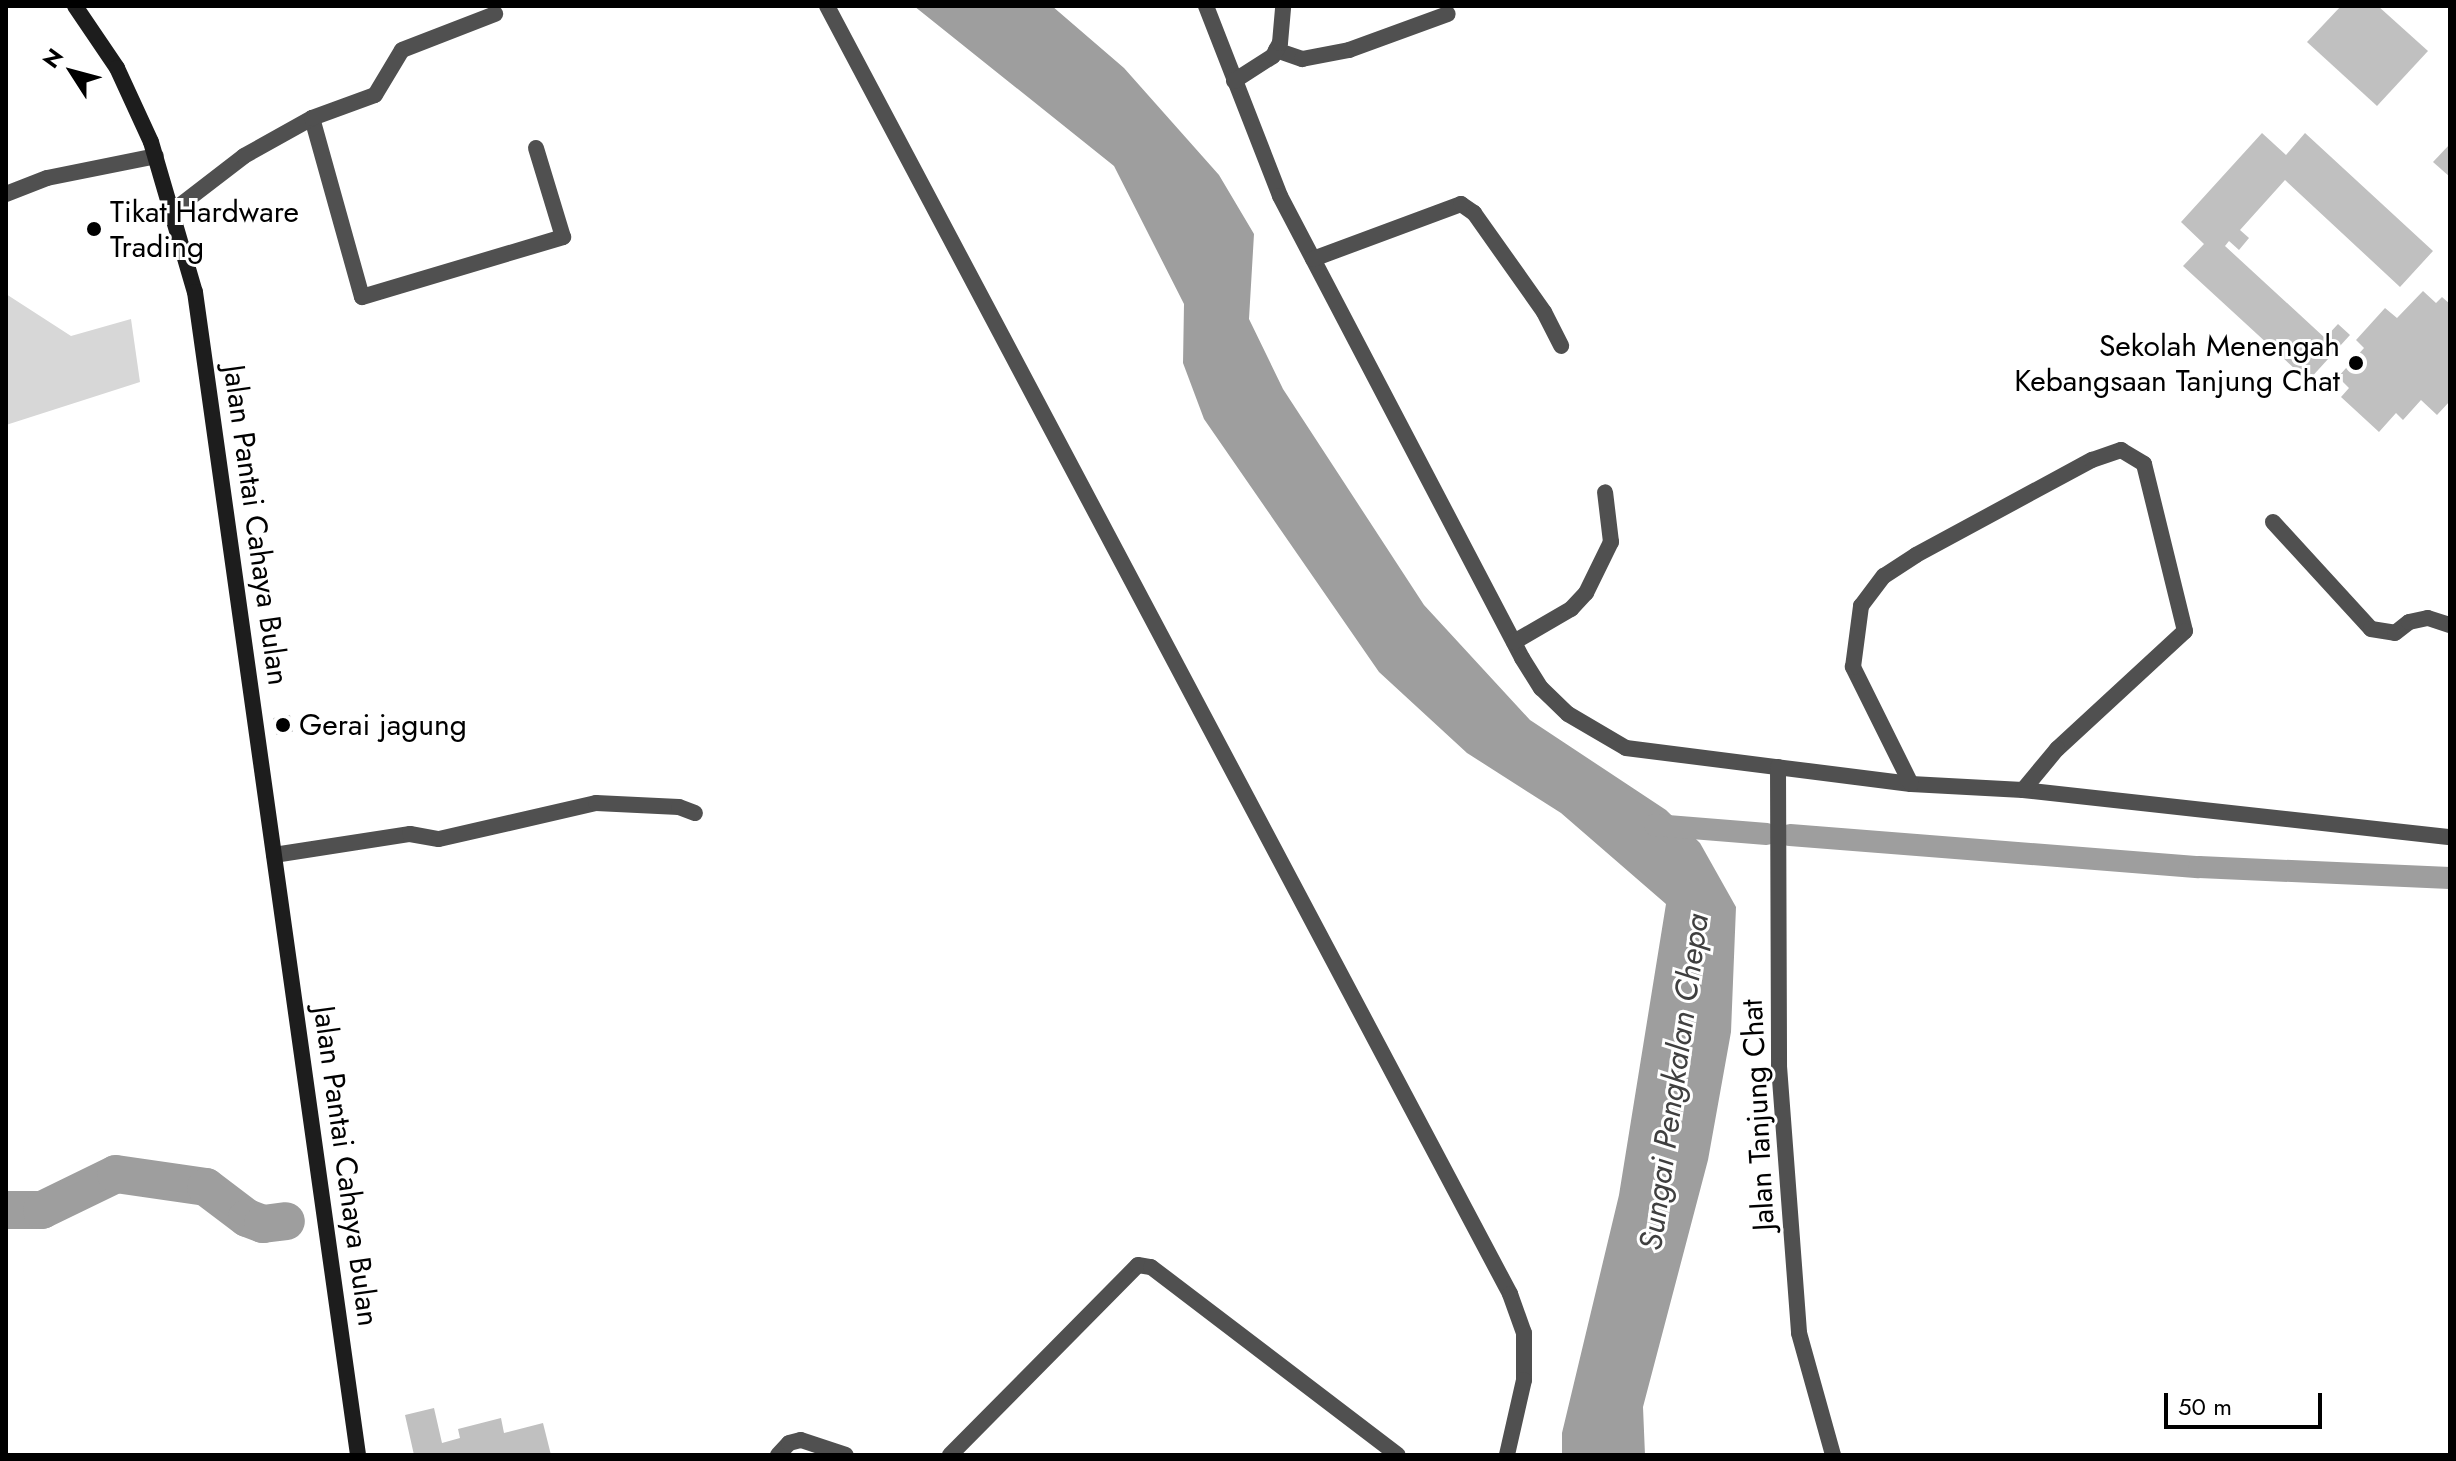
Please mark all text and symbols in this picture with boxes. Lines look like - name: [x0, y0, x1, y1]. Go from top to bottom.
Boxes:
- north arrow: [32, 32, 112, 112]
- text: N: [35, 41, 71, 74]
- place label: Tikat Hardware Trading: [110, 194, 299, 264]
- marker: Tikat Hardware Trading: [85, 220, 103, 238]
- place label: Sekolah Menengah Kebangsaan Tanjung Chat: [2014, 328, 2340, 398]
- marker: Sekolah Menengah Kebangsaan Tanjung Chat: [2347, 354, 2365, 372]
- street label: Jalan Pantai Cahaya Bulan: [216, 363, 296, 687]
- place label: Gerai jagung: [299, 707, 467, 743]
- marker: Gerai jagung: [274, 716, 292, 734]
- water label: Sungai Pengkalan Chepa: [1631, 911, 1717, 1253]
- street label: Jalan Tanjung Chat: [1734, 998, 1782, 1232]
- street label: Jalan Pantai Cahaya Bulan: [306, 1004, 386, 1328]
- scale bar: [2168, 1377, 2326, 1427]
- text: 50 m: [2178, 1389, 2232, 1424]

